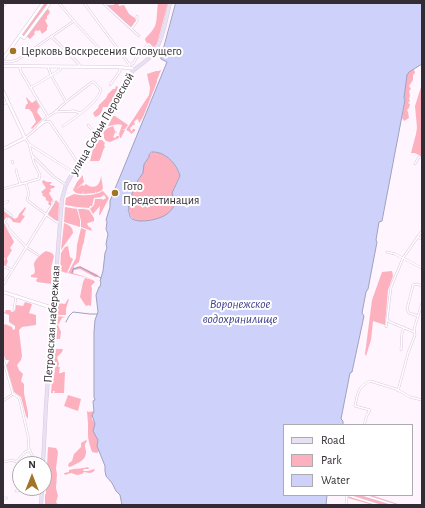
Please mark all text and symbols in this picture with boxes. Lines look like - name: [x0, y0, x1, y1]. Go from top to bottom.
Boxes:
- place label: Церковь Воскресения Словущего: [21, 44, 182, 58]
- marker: Церковь Воскресения Словущего: [8, 46, 18, 56]
- street label: улица Софьи Перовской: [67, 70, 137, 178]
- place label: Гото Предестинация: [123, 179, 200, 207]
- marker: Гото Предестинация: [110, 188, 120, 198]
- street label: Петровская набережная: [41, 265, 63, 383]
- water label: Воронежское водохранилище: [203, 296, 277, 327]
- legend: [283, 424, 413, 496]
- text: Road: [321, 434, 345, 446]
- text: Park: [321, 454, 342, 466]
- north arrow: [12, 456, 52, 496]
- text: N: [28, 459, 36, 470]
- text: Water: [321, 474, 350, 486]

